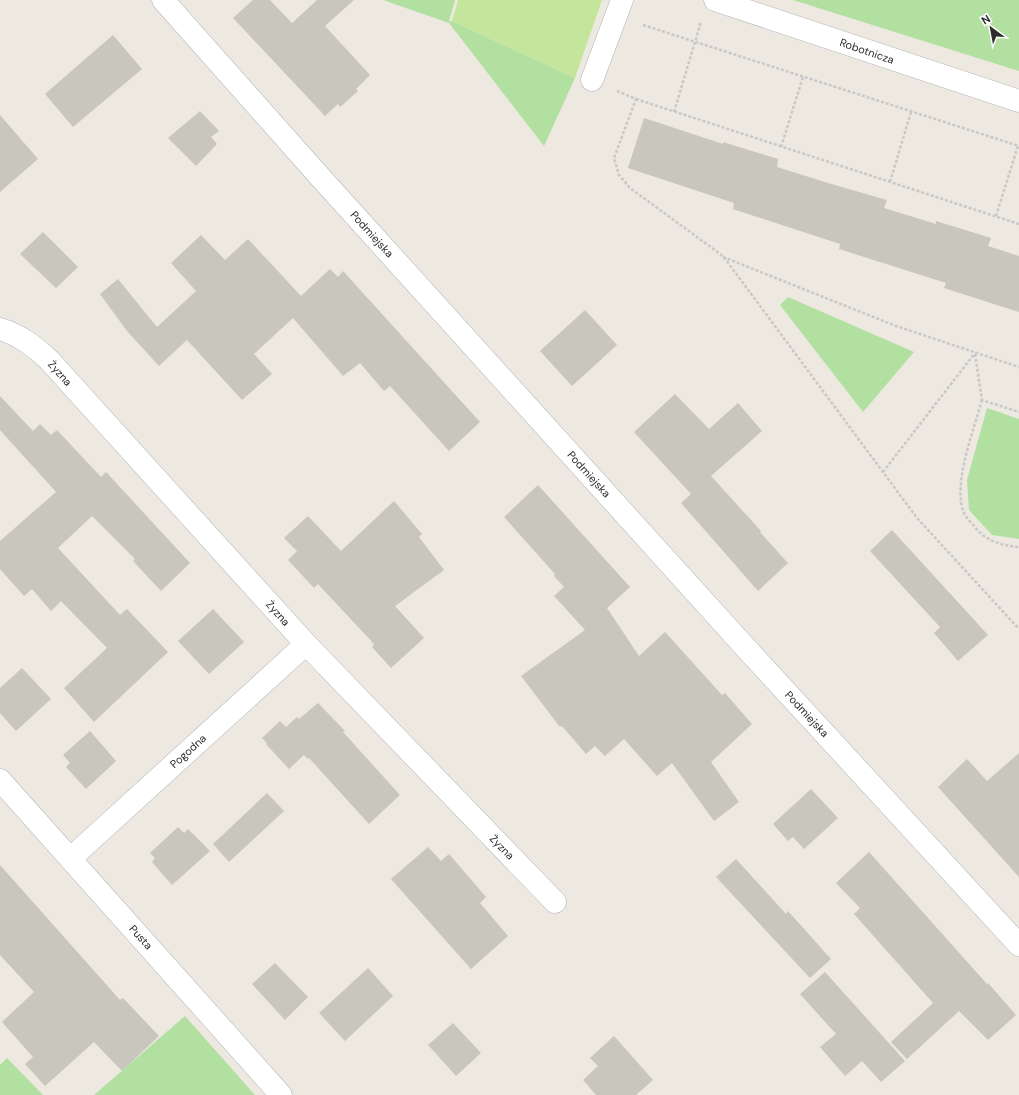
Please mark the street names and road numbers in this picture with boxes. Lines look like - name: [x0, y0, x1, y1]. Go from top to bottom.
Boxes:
- street label: Robotnicza: [838, 35, 896, 67]
- street label: Podmiejska: [347, 208, 397, 260]
- street label: Żyzna: [45, 357, 75, 389]
- street label: Podmiejska: [564, 448, 614, 500]
- street label: Żyzna: [263, 597, 293, 629]
- street label: Podmiejska: [782, 688, 832, 740]
- street label: Pogodna: [167, 731, 209, 771]
- street label: Żyzna: [487, 832, 517, 862]
- street label: Pusta: [126, 922, 156, 952]

